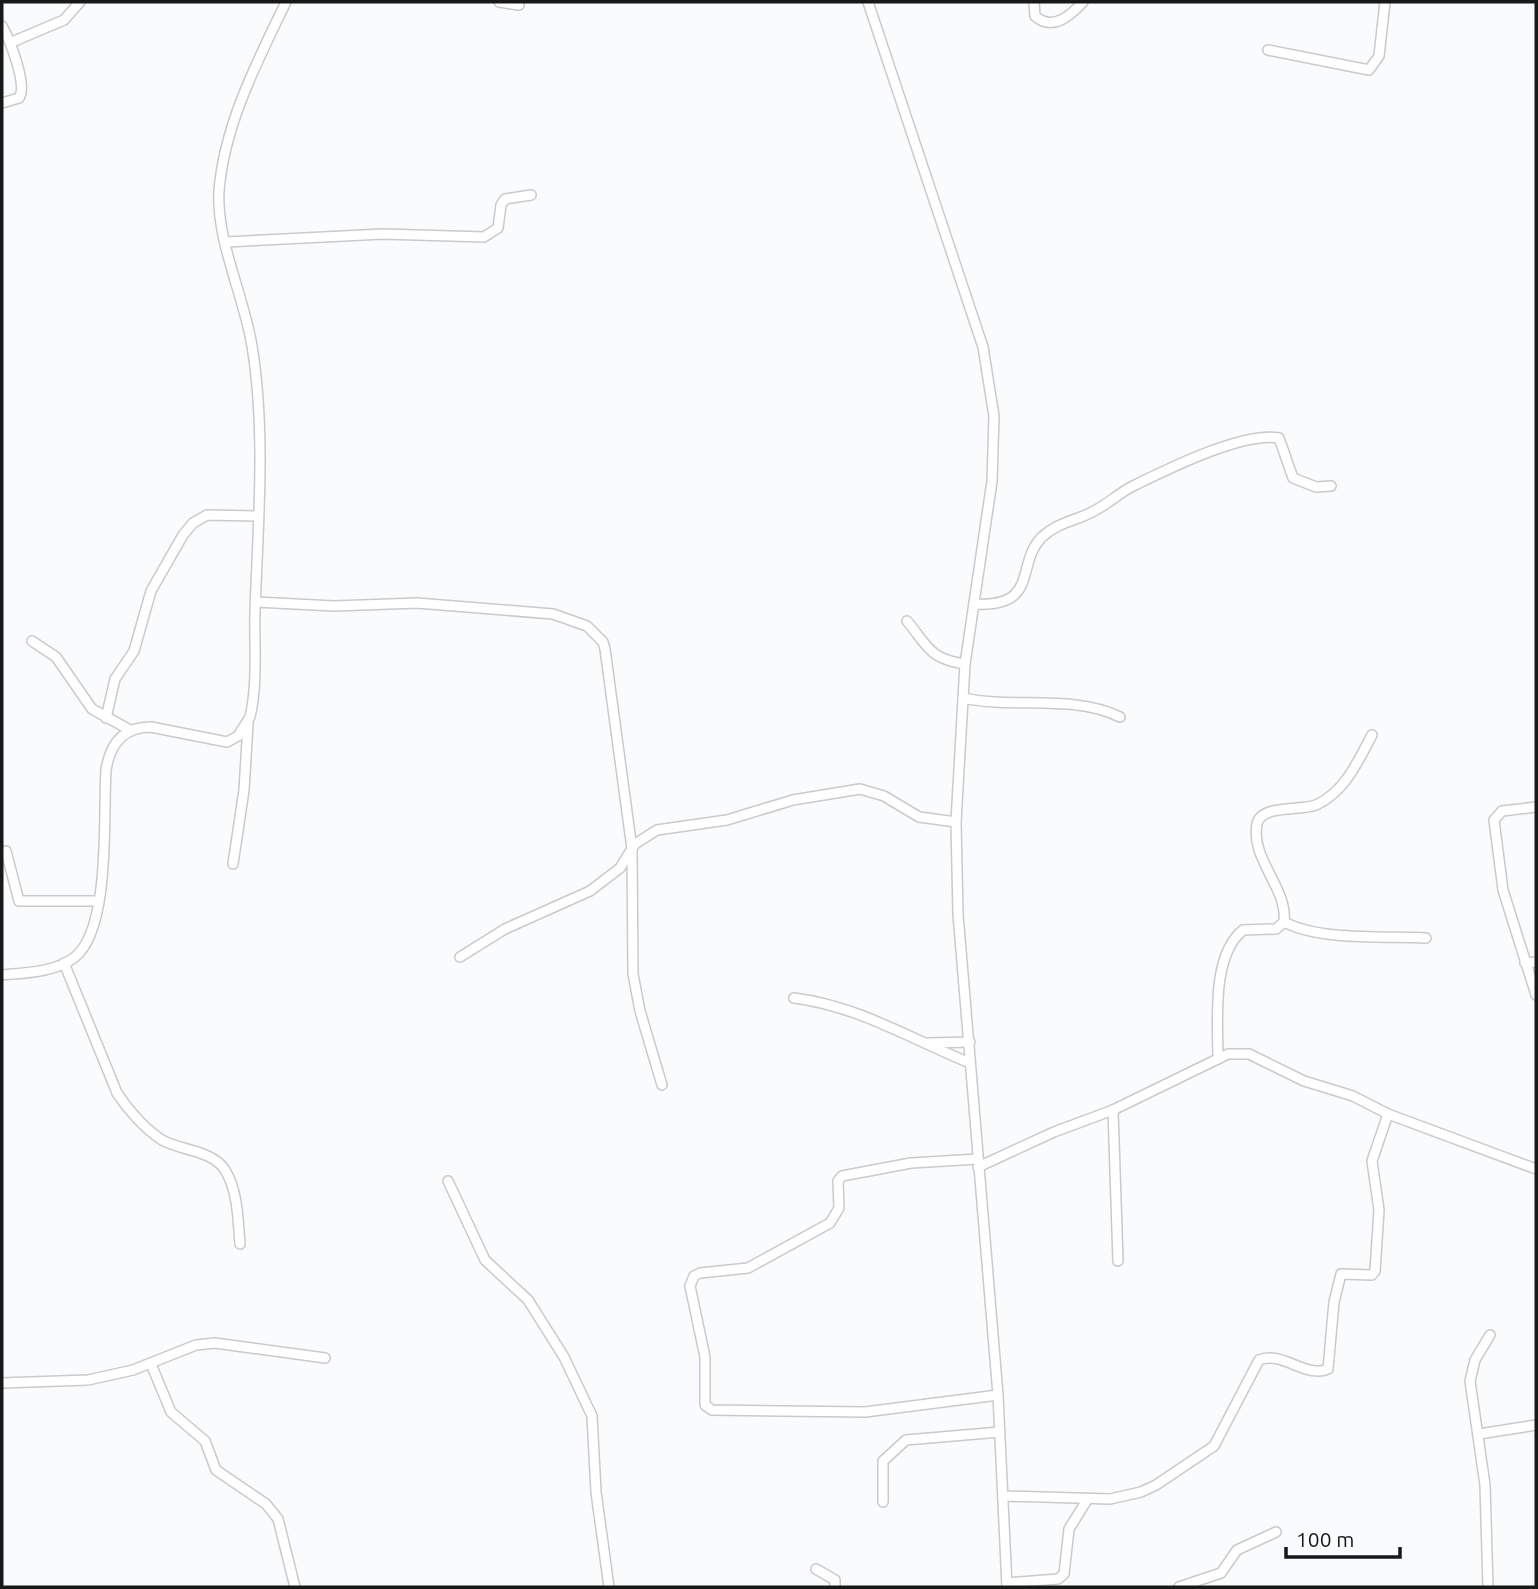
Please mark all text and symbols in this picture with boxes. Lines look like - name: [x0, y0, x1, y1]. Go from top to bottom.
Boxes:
- scale bar: [1286, 1516, 1400, 1560]
- text: 100 m: [1296, 1527, 1354, 1551]

